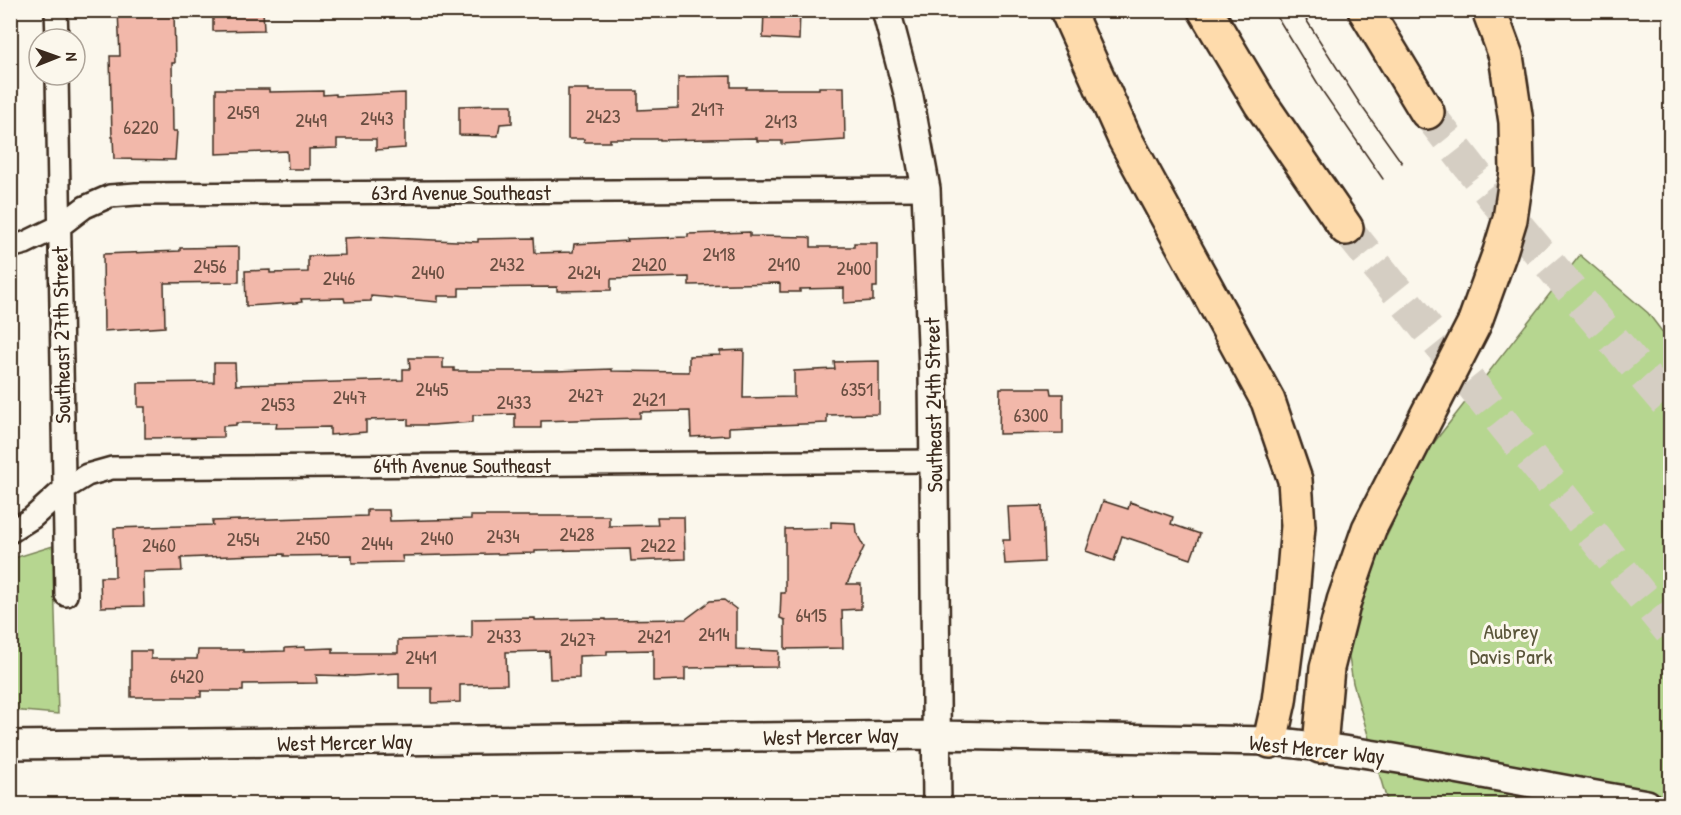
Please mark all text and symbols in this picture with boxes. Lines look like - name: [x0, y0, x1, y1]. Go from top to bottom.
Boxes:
- north arrow: [27, 27, 87, 87]
- text: N: [61, 52, 83, 62]
- house number: 2417: [691, 95, 725, 122]
- house number: 2459: [227, 98, 259, 125]
- house number: 2423: [585, 102, 621, 129]
- house number: 2443: [360, 104, 394, 131]
- house number: 2449: [295, 106, 327, 133]
- house number: 2413: [764, 107, 798, 134]
- house number: 6220: [123, 113, 159, 140]
- street label: 63rd Avenue Southeast: [371, 177, 551, 207]
- house number: 2418: [703, 240, 735, 267]
- street label: Southeast 27th Street: [44, 246, 78, 424]
- house number: 2432: [489, 250, 525, 277]
- house number: 2420: [631, 250, 667, 277]
- house number: 2410: [767, 250, 801, 277]
- house number: 2456: [193, 252, 227, 279]
- house number: 2400: [837, 254, 871, 281]
- house number: 2440: [411, 258, 445, 285]
- house number: 2424: [567, 258, 601, 285]
- house number: 2446: [323, 264, 355, 291]
- street label: Southeast 24th Street: [916, 317, 950, 493]
- house number: 2445: [416, 375, 449, 402]
- house number: 6351: [841, 375, 873, 402]
- house number: 2427: [568, 381, 604, 408]
- house number: 2447: [333, 383, 367, 410]
- house number: 2421: [632, 385, 666, 412]
- house number: 2433: [497, 388, 531, 415]
- house number: 2453: [261, 390, 295, 417]
- house number: 6300: [1014, 401, 1048, 428]
- street label: 64th Avenue Southeast: [373, 450, 551, 480]
- house number: 2428: [560, 520, 594, 547]
- house number: 2434: [486, 522, 520, 549]
- house number: 2450: [296, 524, 330, 551]
- house number: 2440: [420, 524, 454, 551]
- house number: 2454: [227, 525, 259, 552]
- house number: 2444: [361, 529, 393, 556]
- house number: 2460: [142, 531, 176, 558]
- house number: 2422: [640, 531, 676, 558]
- house number: 6415: [795, 601, 827, 628]
- park label: Aubrey Davis Park: [1469, 616, 1553, 671]
- house number: 2414: [698, 620, 730, 647]
- house number: 2433: [487, 622, 521, 649]
- house number: 2421: [637, 622, 671, 649]
- house number: 2427: [560, 625, 596, 652]
- house number: 2441: [405, 643, 437, 670]
- house number: 6420: [170, 662, 204, 689]
- street label: West Mercer Way: [763, 720, 899, 752]
- street label: West Mercer Way: [277, 726, 413, 758]
- street label: West Mercer Way: [1248, 727, 1386, 771]

